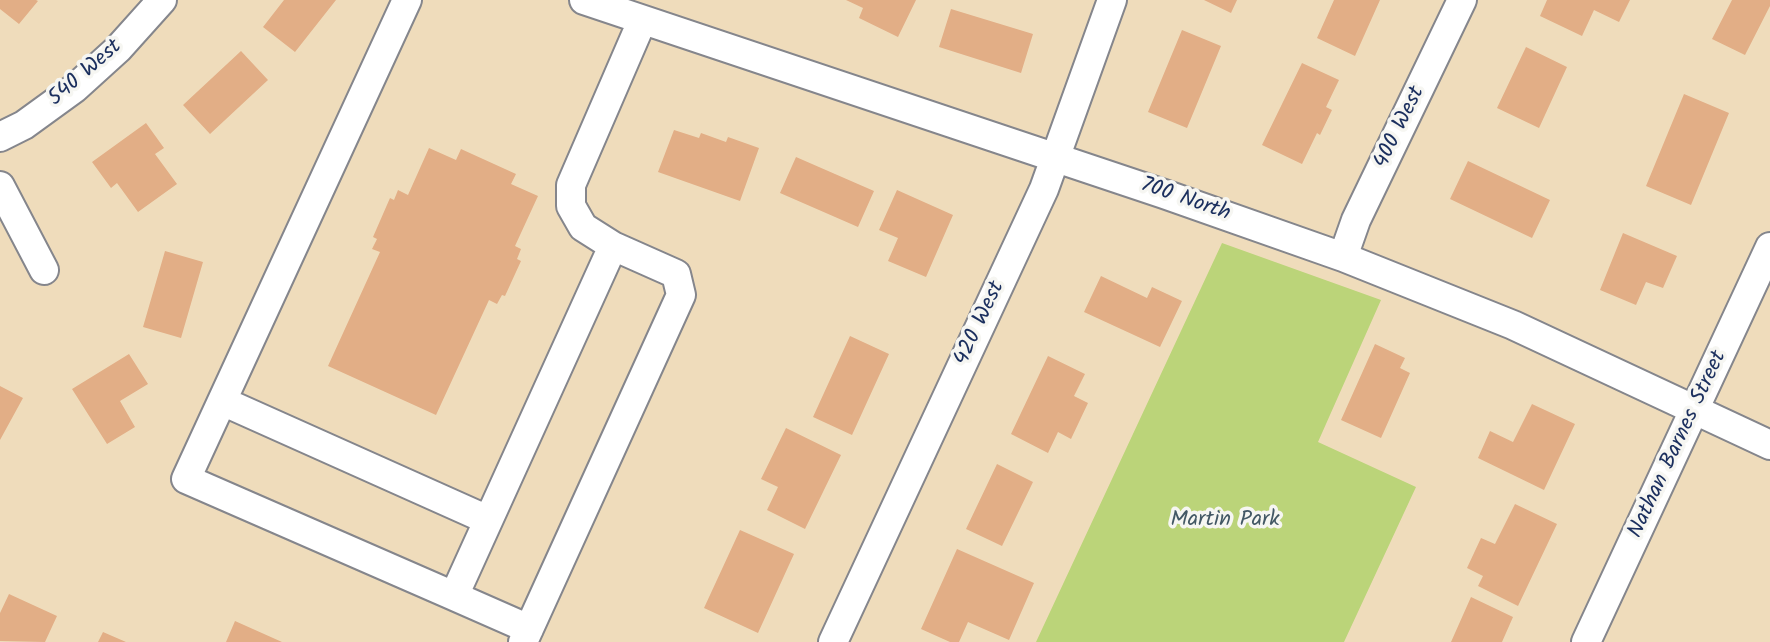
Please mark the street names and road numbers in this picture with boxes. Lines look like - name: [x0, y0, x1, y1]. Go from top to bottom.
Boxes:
- street label: 540 West: [44, 35, 128, 113]
- street label: 400 West: [1370, 83, 1432, 173]
- street label: 700 North: [1137, 173, 1233, 229]
- street label: 420 West: [950, 278, 1012, 370]
- street label: Nathan Barnes Street: [1624, 347, 1734, 543]

